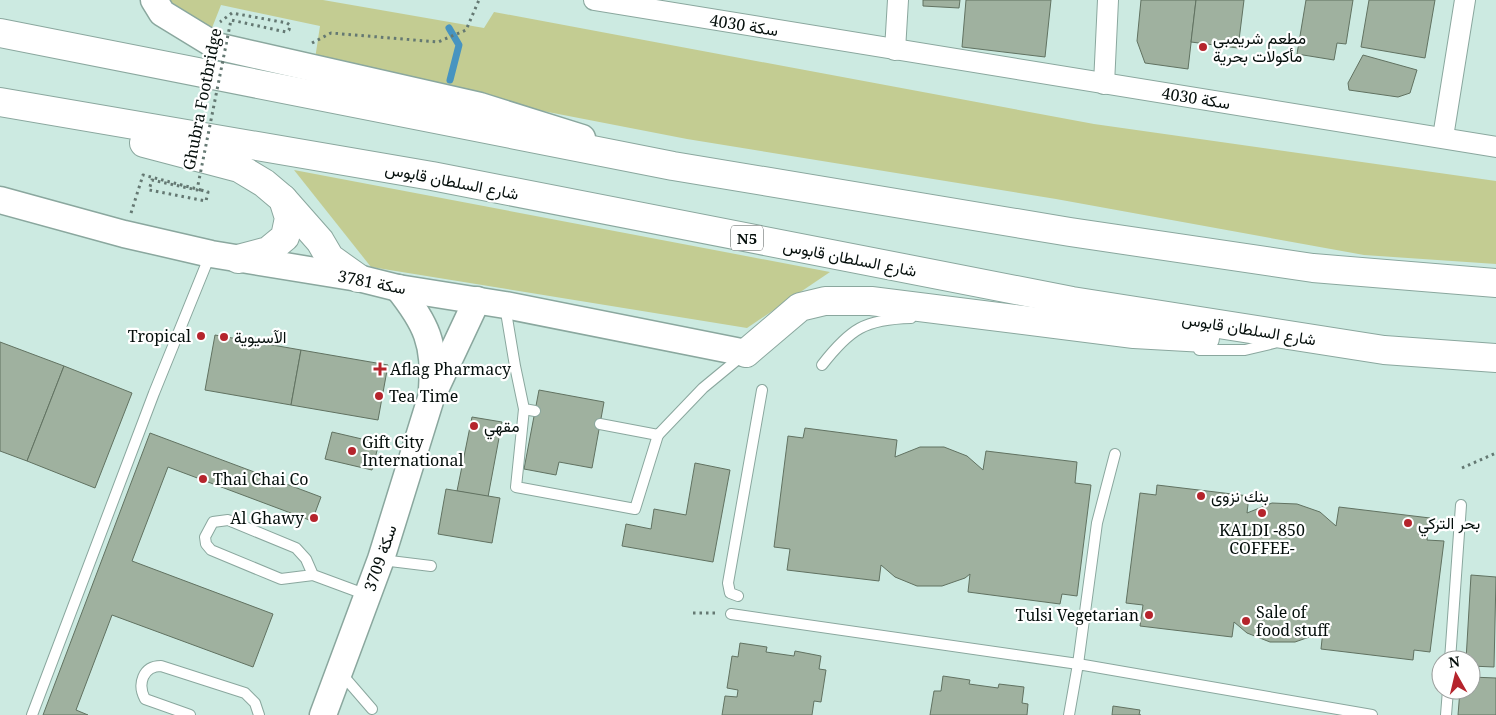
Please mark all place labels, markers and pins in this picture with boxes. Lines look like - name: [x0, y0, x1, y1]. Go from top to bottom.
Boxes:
- place label: مطعم شريمبي مأكولات بحرية: [1213, 27, 1306, 67]
- marker: مطعم شريمبي مأكولات بحرية: [1197, 41, 1209, 53]
- place label: Tropical: [128, 325, 191, 347]
- place label: الآسيوية: [234, 326, 287, 348]
- marker: Tropical: [195, 330, 207, 342]
- marker: الآسيوية: [218, 331, 230, 343]
- place label: Aflag Pharmacy: [390, 358, 512, 380]
- marker: Aflag Pharmacy: [374, 363, 386, 375]
- place label: Tea Time: [389, 385, 458, 407]
- marker: Tea Time: [373, 390, 385, 402]
- place label: مقهي: [484, 415, 519, 440]
- marker: مقهي: [468, 420, 480, 432]
- place label: Gift City International: [362, 431, 464, 471]
- marker: Gift City International: [346, 445, 358, 457]
- place label: Thai Chai Co: [213, 468, 309, 490]
- marker: Thai Chai Co: [197, 473, 209, 485]
- place label: بنك نزوى: [1211, 485, 1269, 507]
- marker: بنك نزوى: [1195, 490, 1207, 502]
- place label: Al Ghawy: [230, 507, 305, 529]
- marker: KALDI -850 COFFEE-: [1256, 507, 1268, 519]
- marker: Al Ghawy: [308, 512, 320, 524]
- place label: بحر التركي: [1418, 512, 1480, 537]
- marker: بحر التركي: [1402, 517, 1414, 529]
- place label: KALDI -850 COFFEE-: [1219, 519, 1305, 559]
- place label: Sale of food stuff: [1256, 601, 1330, 641]
- place label: Tulsi Vegetarian: [1015, 604, 1139, 626]
- marker: Tulsi Vegetarian: [1143, 609, 1155, 621]
- marker: Sale of food stuff: [1240, 615, 1252, 627]

